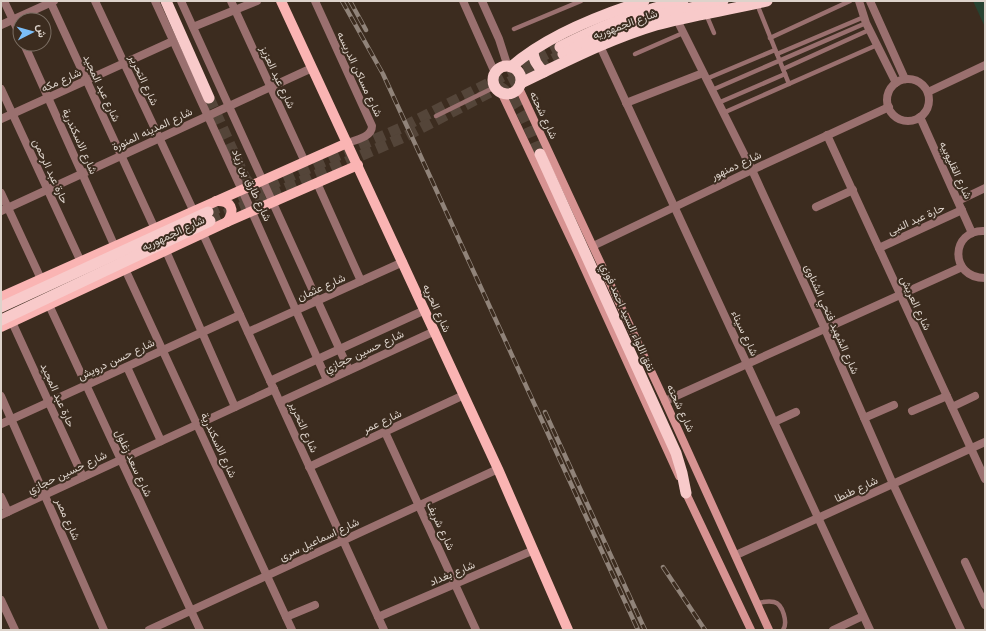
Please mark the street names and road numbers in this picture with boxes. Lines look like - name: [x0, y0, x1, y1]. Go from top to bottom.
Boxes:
- street label: شارع الجمهوريه: [590, 5, 660, 43]
- street label: شارع مساكن الدريسه: [333, 29, 387, 120]
- street label: شارع عبد العزيز: [256, 42, 300, 111]
- street label: شارع التحرير: [125, 51, 163, 108]
- street label: شارع عبد المجيد: [79, 52, 125, 125]
- street label: شارع مكه: [38, 64, 84, 96]
- street label: شارع شحته: [526, 88, 562, 142]
- street label: شارع المدينه المنورة: [109, 103, 195, 155]
- street label: شارع الاسكندرية: [58, 106, 102, 177]
- street label: حارة عبد الرحمن: [30, 136, 73, 206]
- street label: شارع القليوبيه: [936, 138, 977, 202]
- street label: شارع طارق بن زياد: [228, 146, 276, 224]
- street label: شارع دمنهور: [707, 146, 764, 184]
- street label: حارة عبد النبى: [885, 199, 947, 238]
- street label: شارع الجمهوريه: [139, 211, 207, 255]
- street label: نفق اللواء السيد احمد فوزي: [595, 260, 659, 375]
- street label: شارع الشهيد فتحي الشناوى: [799, 261, 864, 378]
- street label: شارع عثمان: [294, 269, 348, 305]
- street label: شارع العريش: [896, 273, 936, 333]
- street label: شارع الحريه: [419, 281, 455, 335]
- street label: شارع سيناء: [727, 308, 763, 359]
- street label: شارع حسين حجازي: [322, 325, 408, 378]
- street label: شارع حسن درويش: [75, 334, 157, 384]
- street label: حارة عبد المجيد: [38, 360, 79, 429]
- street label: شارع شحته: [663, 381, 699, 435]
- street label: شارع التحرير: [285, 398, 323, 455]
- street label: شارع عمر: [359, 405, 404, 437]
- street label: شارع الاسكندرية: [197, 410, 241, 481]
- street label: شارع سعد زغلول: [111, 427, 157, 500]
- street label: شارع حسين حجازي: [25, 446, 111, 499]
- street label: شارع طنطا: [832, 472, 881, 506]
- street label: شارع مصر: [51, 494, 85, 543]
- street label: شارع شريف: [423, 499, 459, 553]
- street label: شارع اسماعيل سرى: [276, 513, 362, 565]
- street label: شارع بغداد: [427, 556, 478, 590]

